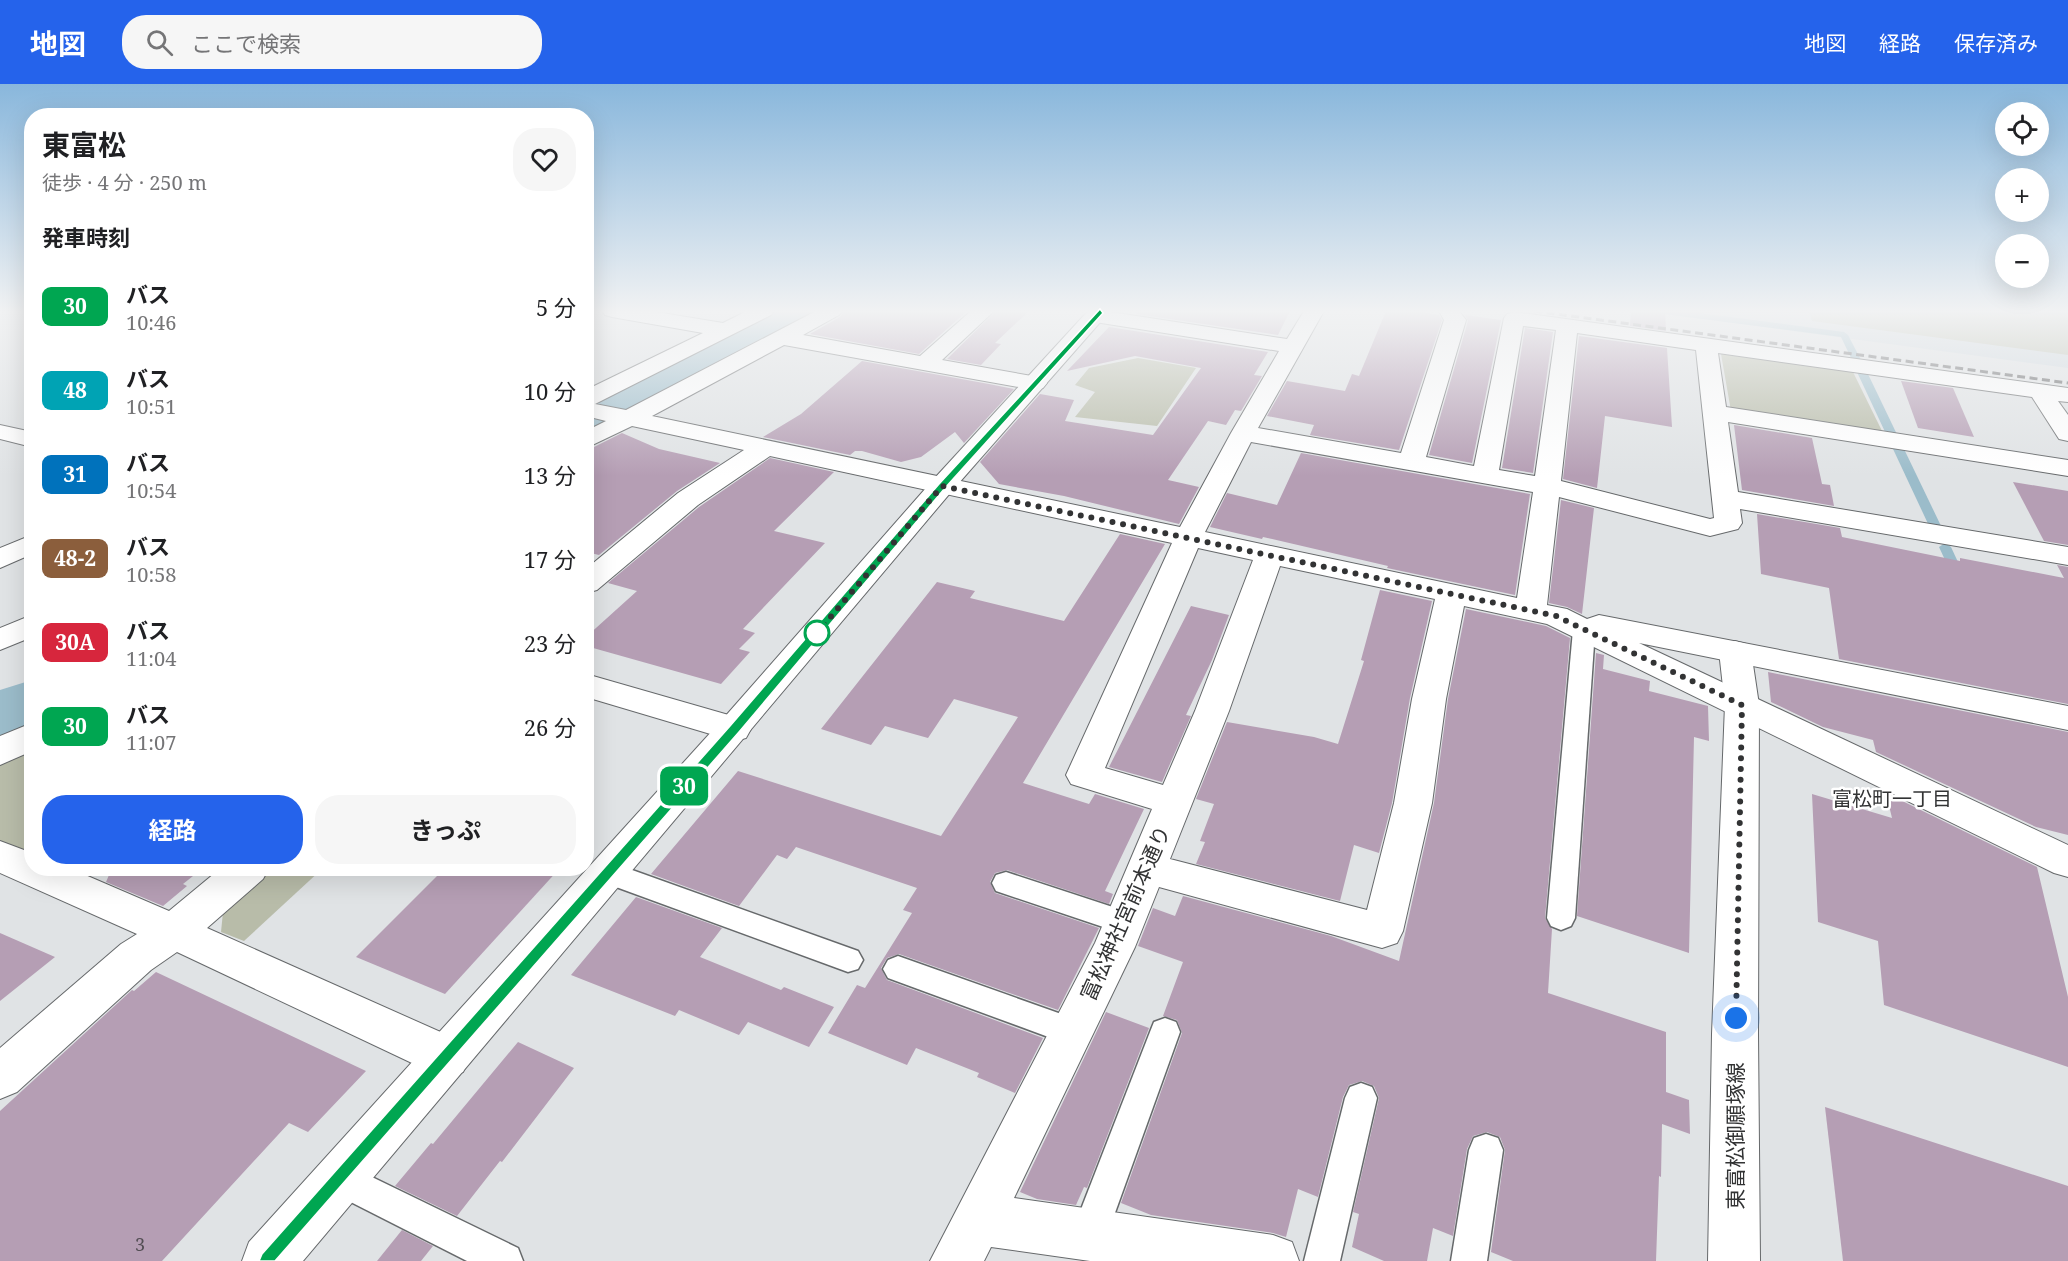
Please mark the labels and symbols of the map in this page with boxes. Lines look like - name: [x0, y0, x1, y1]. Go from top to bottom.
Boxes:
- unlabelled marker: [804, 620, 830, 646]
- line badge: 30: [657, 766, 711, 806]
- district label: 富松町一丁目: [1832, 785, 1952, 812]
- street label: 富松神社宮前本通り: [1074, 821, 1176, 1005]
- your location: [1721, 1003, 1751, 1033]
- street label: 東富松御願塚線: [1721, 1063, 1749, 1210]
- house number: 3: [135, 1232, 145, 1256]

